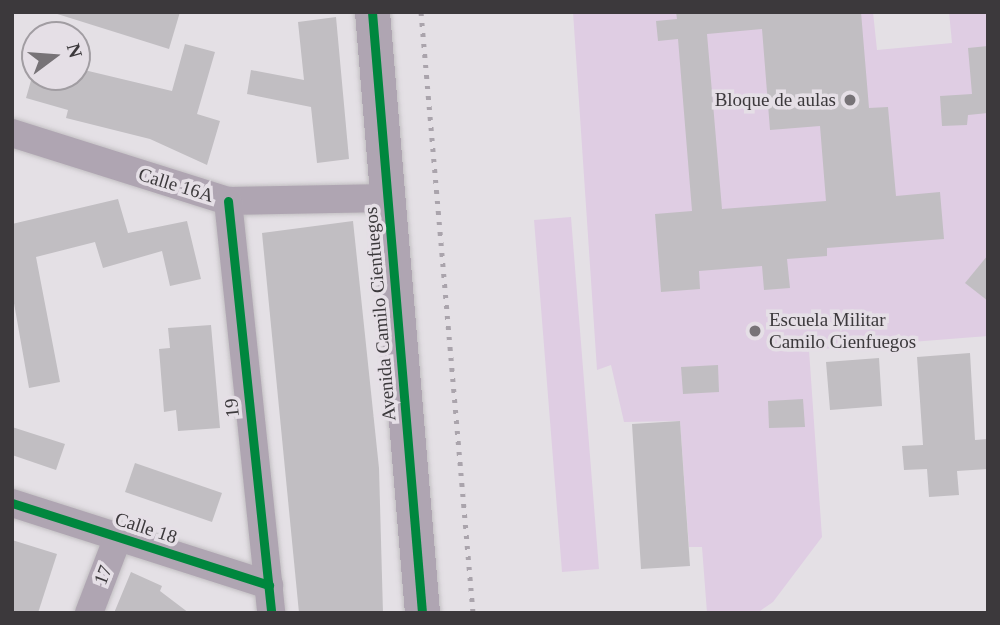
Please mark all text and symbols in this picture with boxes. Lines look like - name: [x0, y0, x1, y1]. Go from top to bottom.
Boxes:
- north arrow: [21, 21, 91, 91]
- text: N: [63, 41, 87, 60]
- place label: Bloque de aulas: [715, 89, 836, 111]
- marker: Bloque de aulas: [842, 92, 858, 108]
- street label: Calle 16A: [136, 163, 216, 207]
- street label: Avenida Camilo Cienfuegos: [359, 206, 401, 422]
- place label: Escuela Militar Camilo Cienfuegos: [769, 309, 916, 353]
- marker: Escuela Militar Camilo Cienfuegos: [747, 323, 763, 339]
- street label: 19: [220, 397, 244, 419]
- street label: Calle 18: [112, 507, 180, 549]
- street label: 17: [89, 562, 117, 588]

